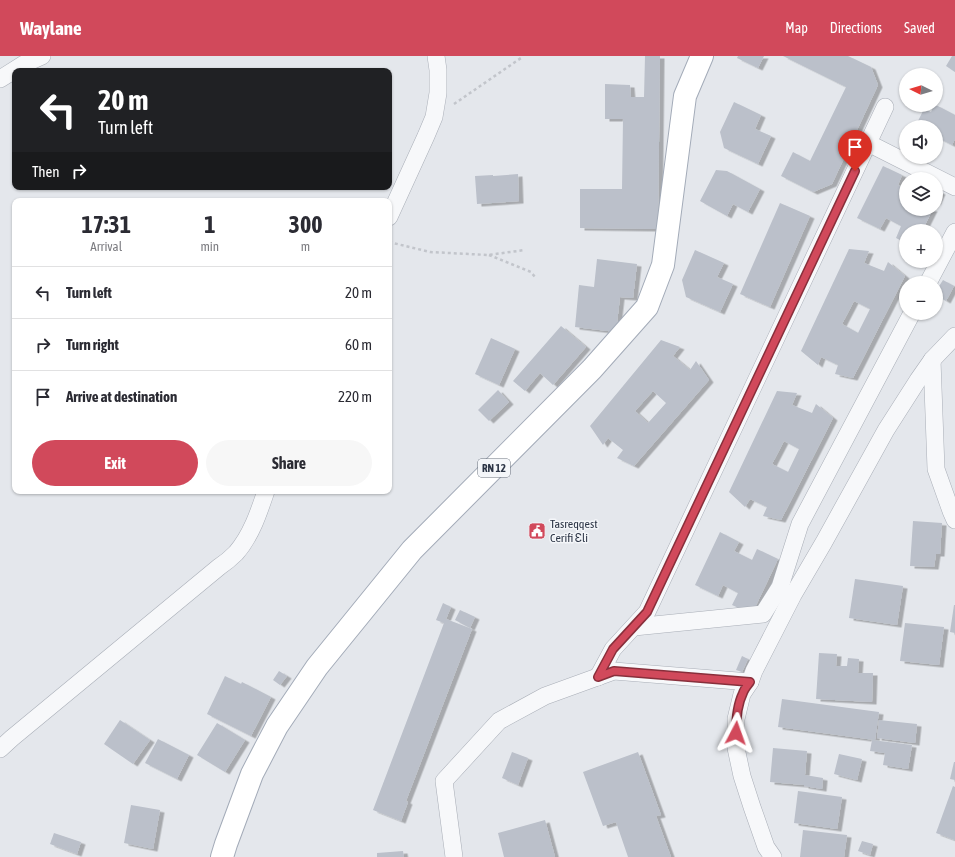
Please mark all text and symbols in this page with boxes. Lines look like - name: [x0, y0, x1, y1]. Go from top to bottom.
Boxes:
- text: Waylane: [20, 17, 82, 39]
- text: Map: [785, 20, 808, 36]
- text: Directions: [830, 20, 882, 36]
- text: Saved: [904, 20, 935, 36]
- north arrow: [899, 68, 943, 112]
- map controls: [899, 68, 943, 320]
- icon: left: [32, 84, 84, 136]
- text: 20 m: [98, 84, 148, 116]
- text: Turn left: [98, 117, 153, 138]
- button: sound: [899, 120, 943, 164]
- pin: [838, 130, 872, 171]
- icon: arrive: [844, 136, 866, 158]
- icon: right: [68, 160, 90, 182]
- text: Then: [32, 163, 60, 180]
- button: layers: [899, 172, 943, 216]
- text: 17:31: [82, 211, 131, 238]
- text: 1: [204, 211, 215, 238]
- text: 300: [289, 211, 322, 238]
- button: +: [899, 224, 943, 268]
- text: Arrival: [90, 239, 122, 254]
- text: min: [200, 239, 219, 254]
- text: m: [301, 239, 310, 254]
- button: −: [899, 276, 943, 320]
- icon: left: [32, 282, 54, 304]
- text: Turn left: [66, 284, 112, 301]
- text: 20 m: [345, 284, 372, 301]
- icon: right: [32, 334, 54, 356]
- text: Turn right: [66, 336, 119, 353]
- text: 60 m: [345, 336, 372, 353]
- icon: arrive: [32, 386, 54, 408]
- text: Arrive at destination: [66, 388, 177, 405]
- text: 220 m: [338, 388, 372, 405]
- button: Exit: [32, 440, 198, 486]
- button: Share: [206, 440, 372, 486]
- road number: RN 12: [478, 459, 510, 477]
- place label: Tasreqqest Cerifi Ɛli: [550, 517, 598, 545]
- public building icon: Tasreqqest Cerifi Ɛli: [527, 521, 547, 541]
- position arrow: [715, 712, 757, 754]

